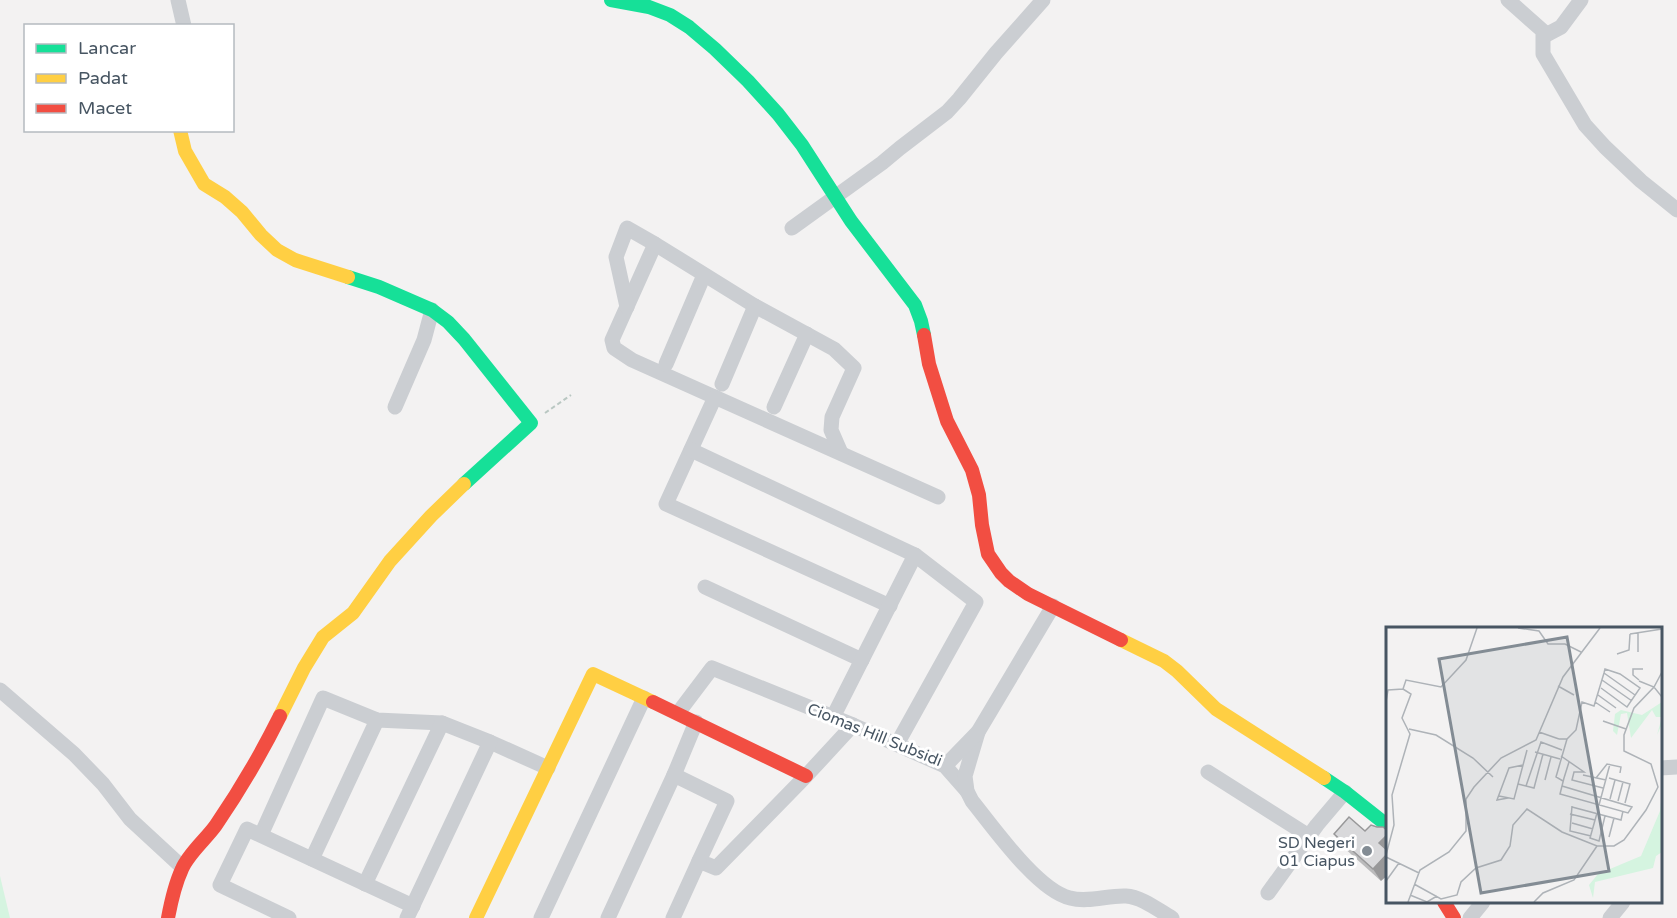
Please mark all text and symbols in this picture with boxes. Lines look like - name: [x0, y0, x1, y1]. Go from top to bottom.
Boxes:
- legend: [24, 24, 234, 132]
- text: Lancar: [78, 37, 136, 59]
- text: Padat: [78, 67, 128, 89]
- text: Macet: [78, 97, 132, 119]
- inset map: [1386, 627, 1662, 903]
- street label: Ciomas Hill Subsidi: [804, 699, 945, 771]
- place label: SD Negeri 01 Ciapus: [1278, 833, 1355, 871]
- marker: SD Negeri 01 Ciapus: [1360, 844, 1374, 858]

